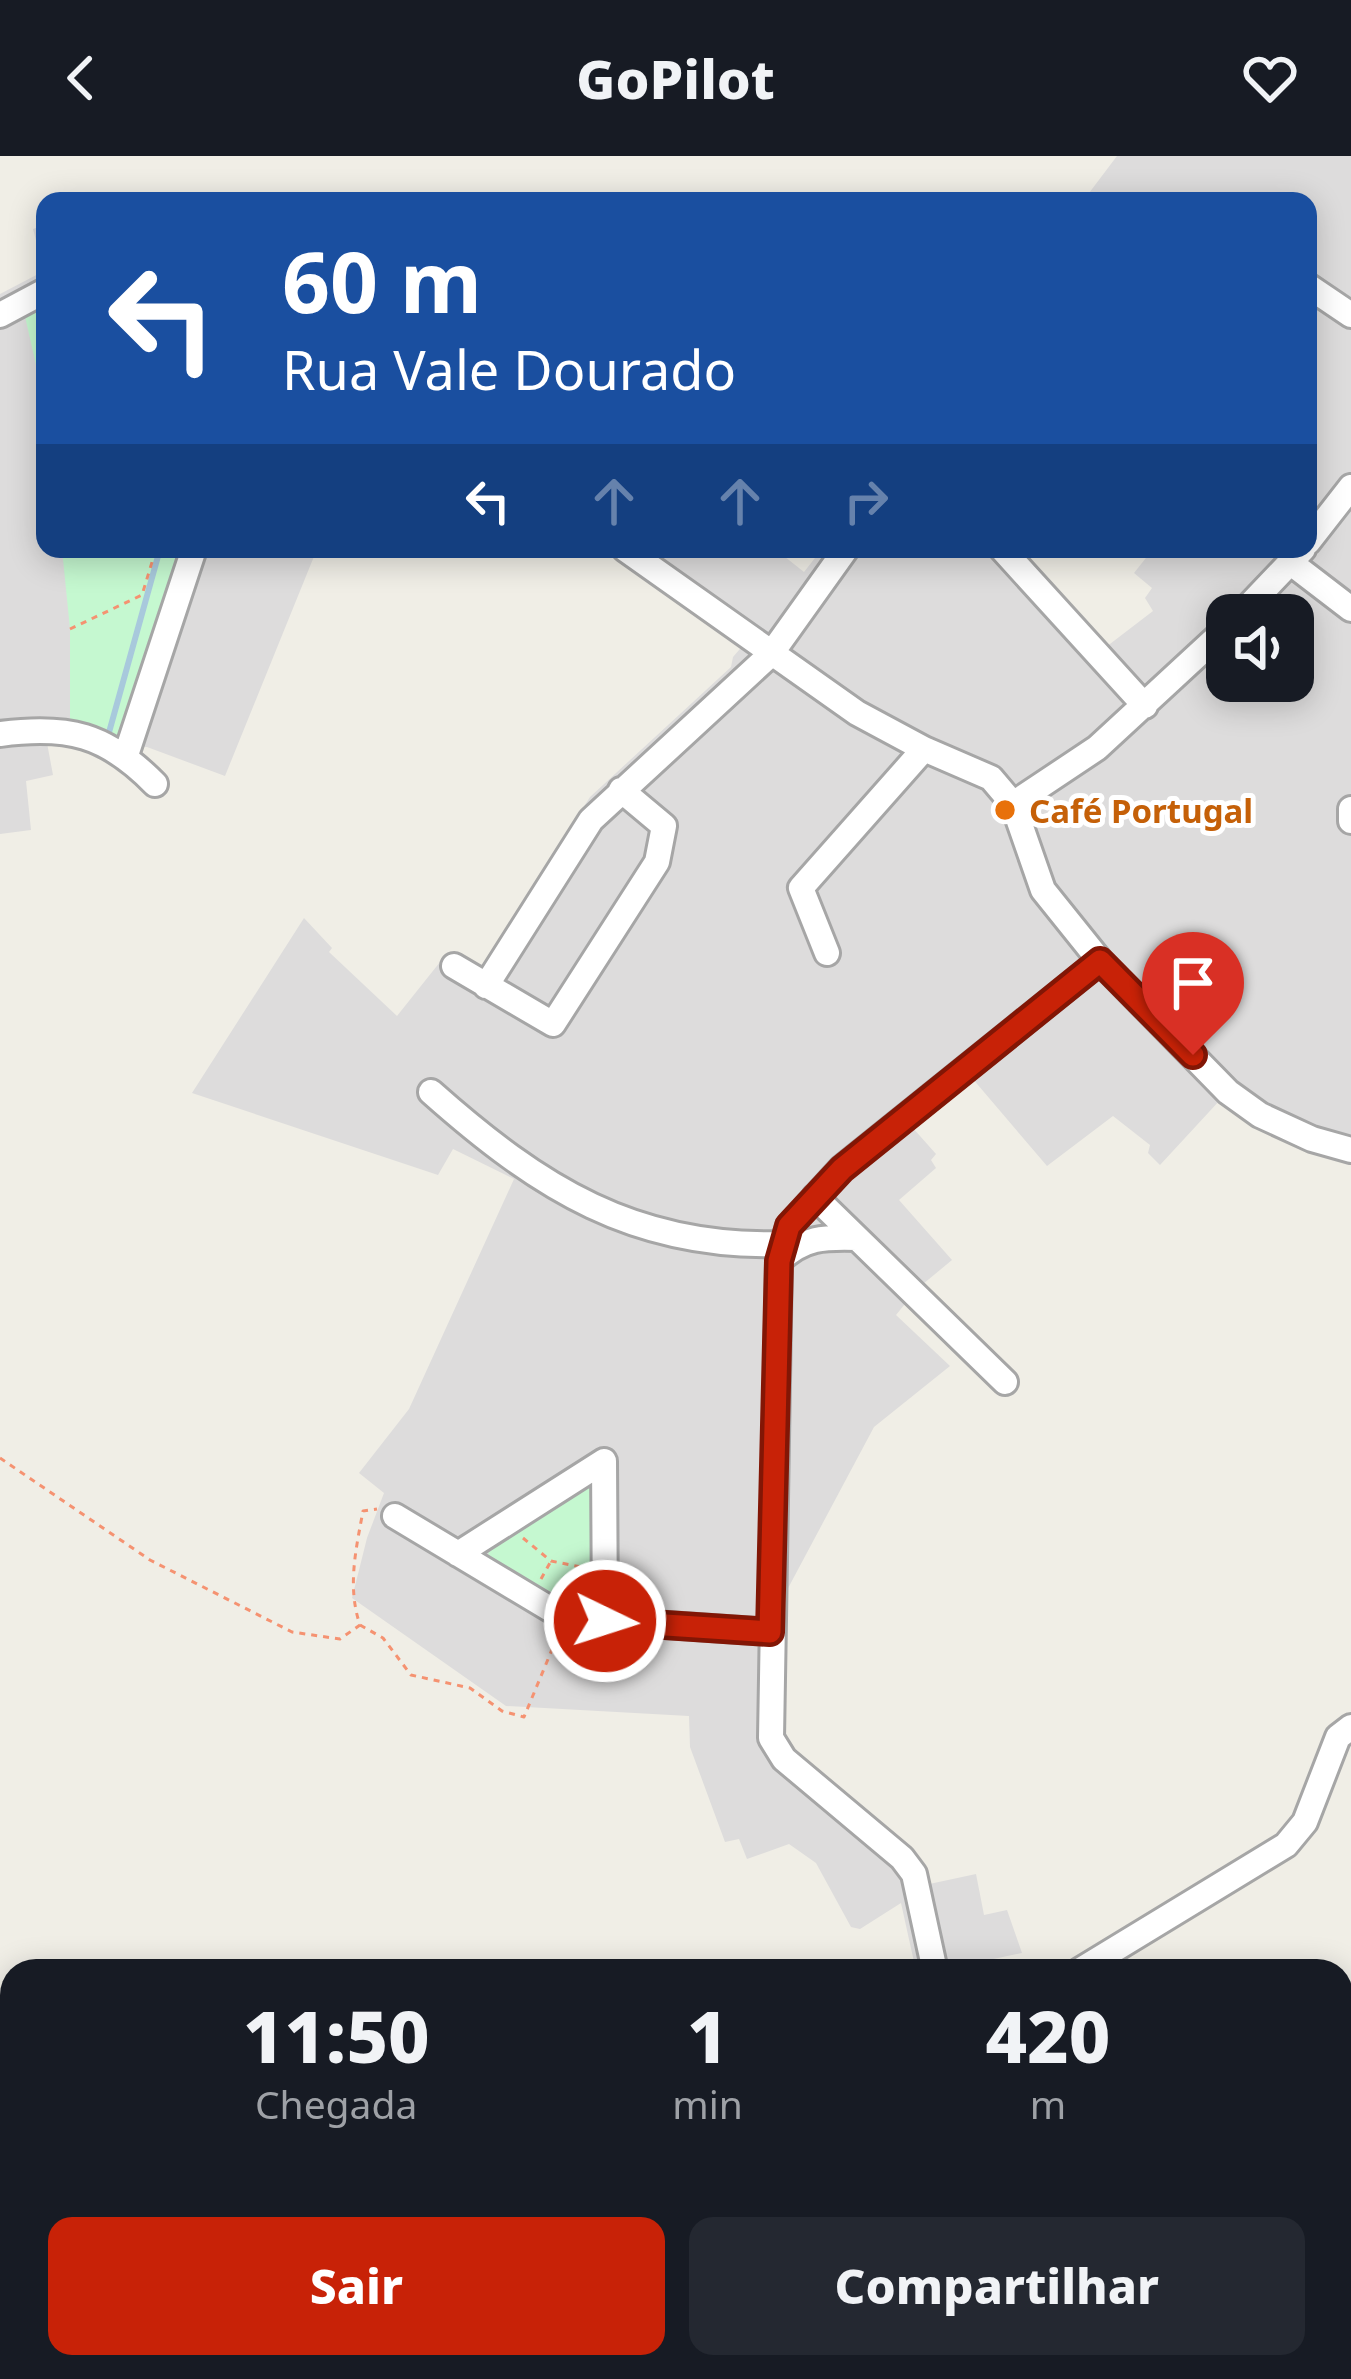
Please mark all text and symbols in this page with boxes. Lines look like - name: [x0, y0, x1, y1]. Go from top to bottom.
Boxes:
- text: GoPilot: [576, 41, 775, 115]
- icon: back: [48, 45, 114, 111]
- icon: heart: [1237, 45, 1303, 111]
- text: 60 m: [282, 223, 482, 338]
- icon: left: [84, 240, 240, 396]
- text: Rua Vale Dourado: [282, 332, 736, 406]
- icon: left: [455, 468, 521, 534]
- icon: ahead: [581, 468, 647, 534]
- icon: ahead: [707, 468, 773, 534]
- icon: right: [833, 468, 899, 534]
- map controls: [1206, 594, 1314, 702]
- button: sound: [1206, 594, 1314, 702]
- place label: Café Portugal: [1029, 788, 1253, 833]
- marker: Café Portugal: [992, 797, 1018, 823]
- pin: [1142, 932, 1244, 1055]
- icon: arrive: [1160, 950, 1226, 1016]
- position arrow: [542, 1558, 668, 1684]
- text: 11:50: [243, 1986, 430, 2084]
- text: 1: [687, 1986, 728, 2084]
- text: 420: [986, 1986, 1110, 2084]
- text: Chegada: [255, 2077, 417, 2130]
- text: min: [672, 2077, 743, 2130]
- text: m: [1030, 2077, 1066, 2130]
- button: Sair: [48, 2217, 665, 2355]
- button: Compartilhar: [689, 2217, 1305, 2355]

